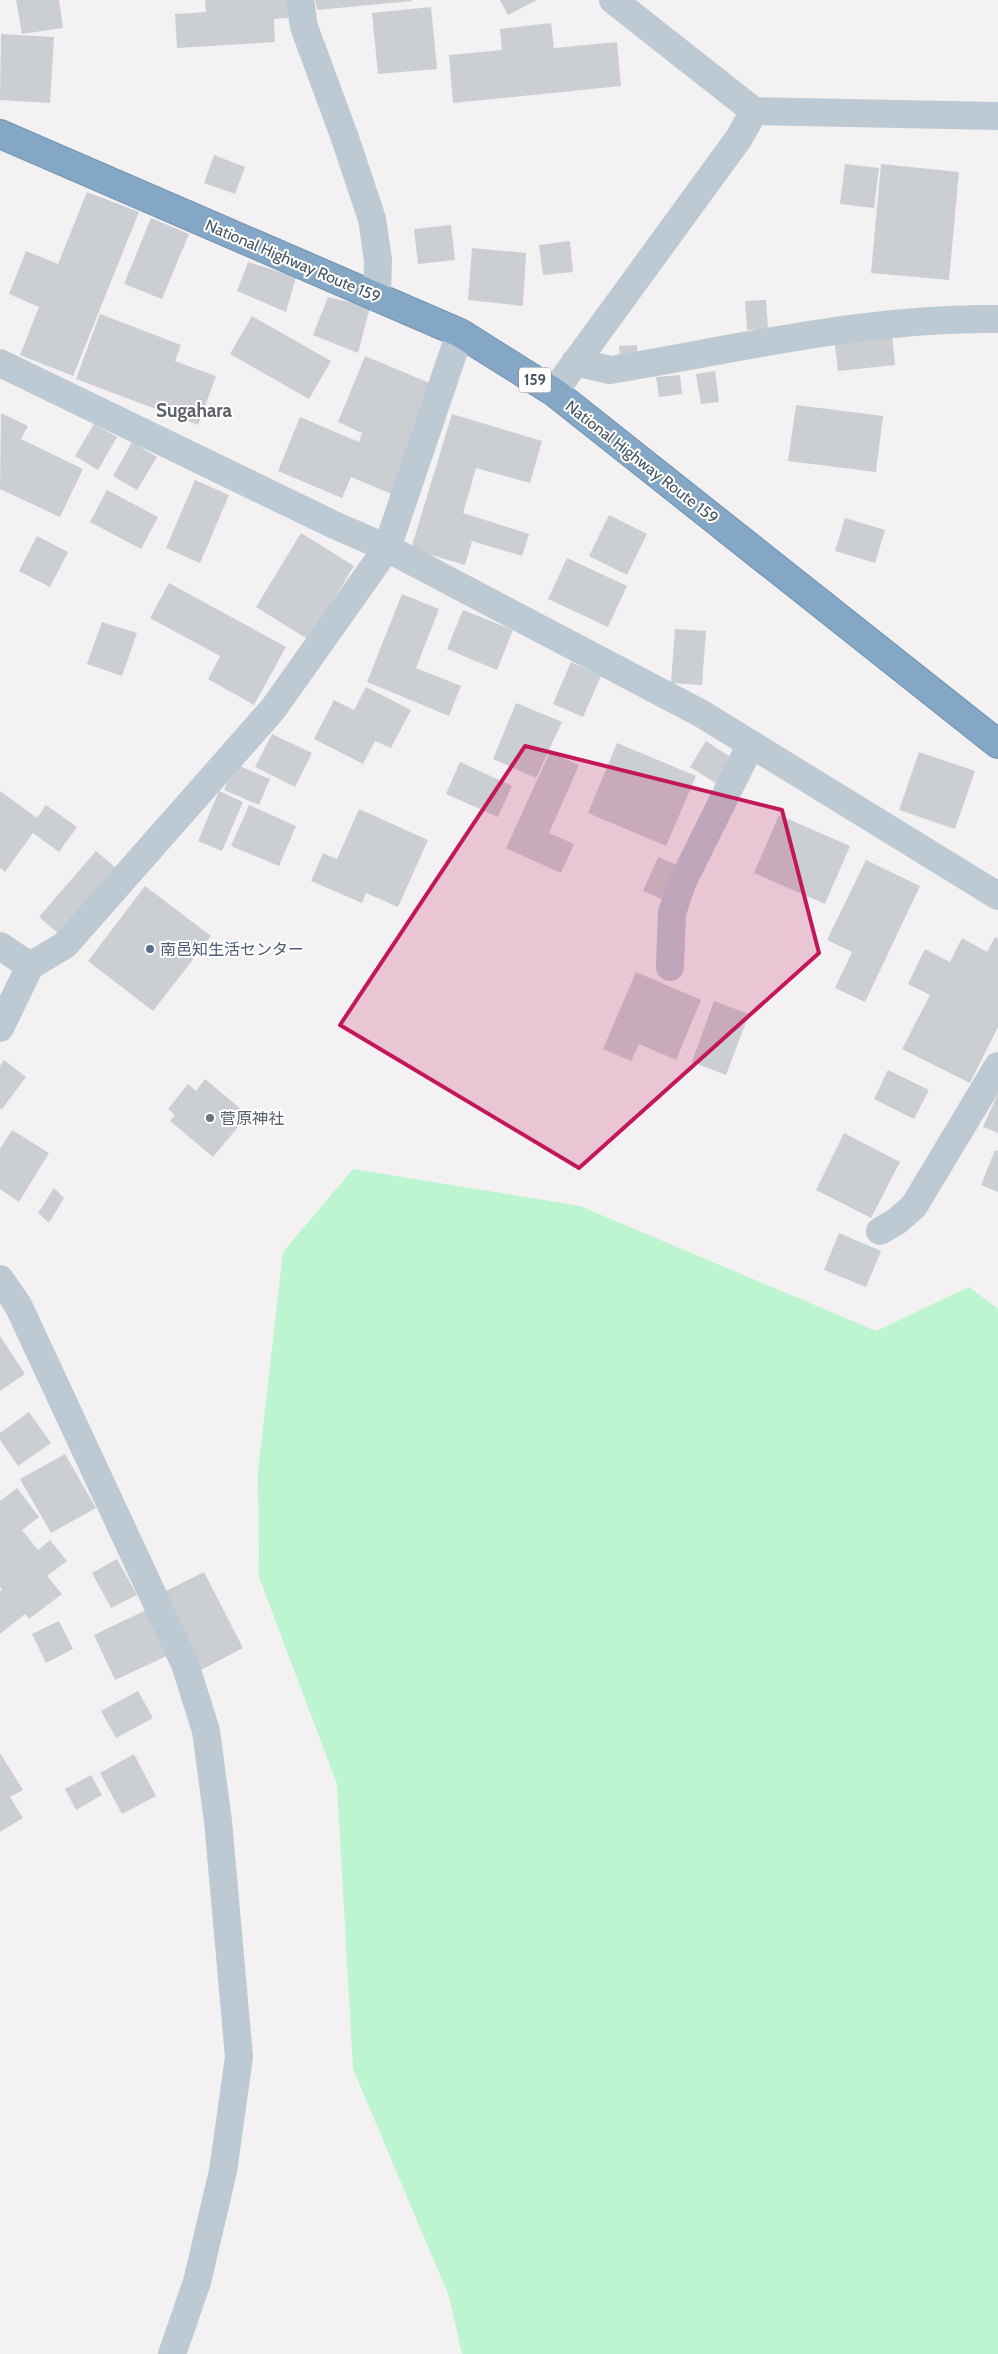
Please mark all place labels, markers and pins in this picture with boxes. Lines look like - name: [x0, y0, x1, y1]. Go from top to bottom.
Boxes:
- place label: 南邑知生活センター: [160, 940, 304, 959]
- marker: 南邑知生活センター: [144, 943, 156, 955]
- place label: 菅原神社: [220, 1109, 284, 1128]
- marker: 菅原神社: [204, 1112, 216, 1124]

